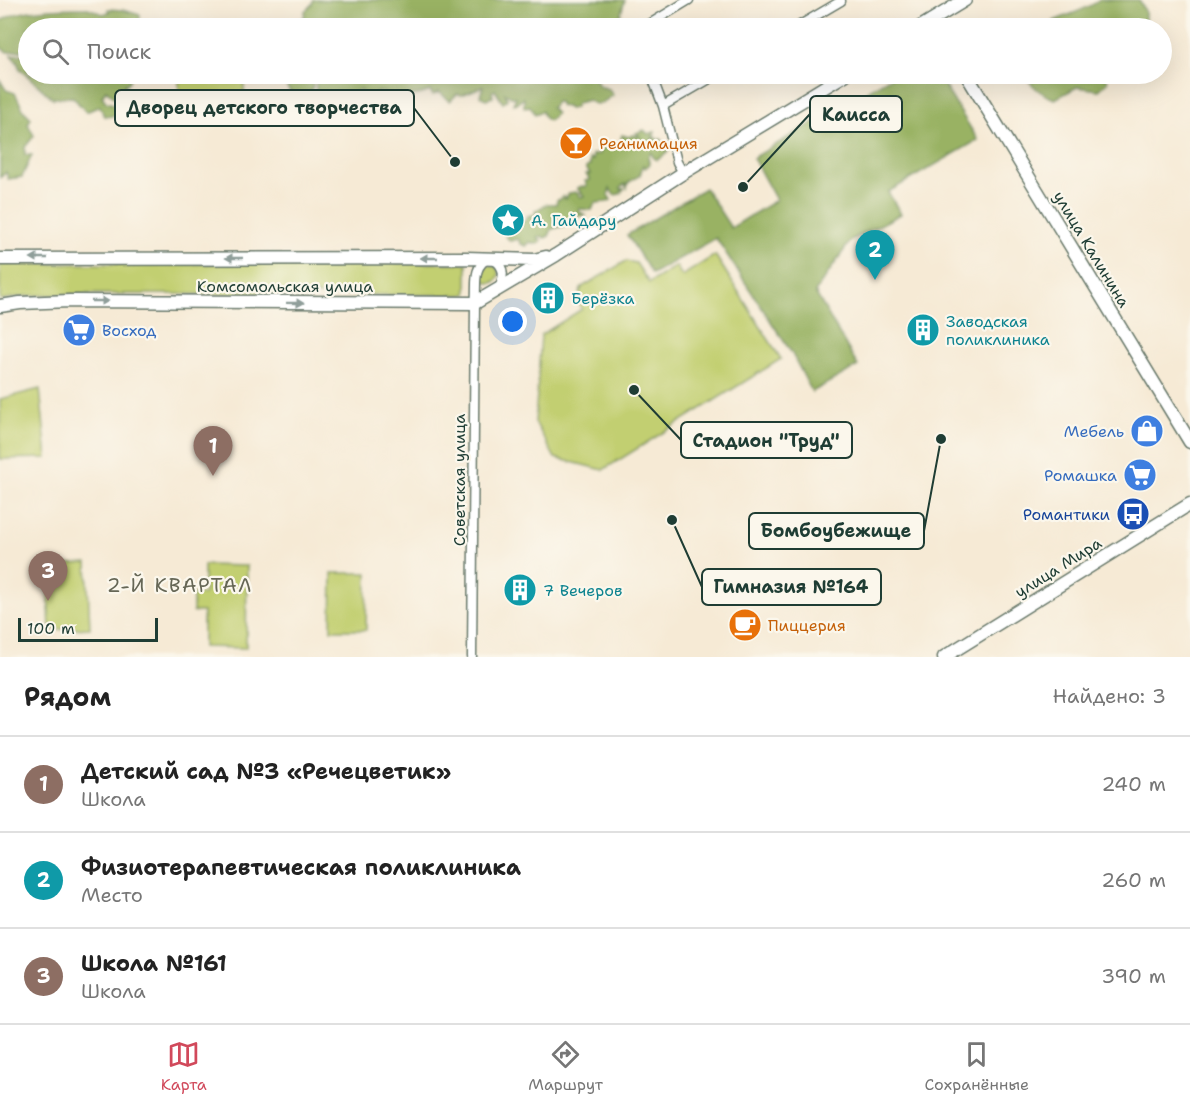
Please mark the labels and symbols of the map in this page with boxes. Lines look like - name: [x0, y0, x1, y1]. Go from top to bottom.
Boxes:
- callout: Дворец детского творчества: [115, 90, 414, 126]
- text: Дворец детского творчества: [126, 96, 402, 120]
- callout: Каисса: [810, 96, 902, 132]
- text: Каисса: [822, 103, 891, 127]
- bar icon: Реанимация: [558, 125, 594, 161]
- place label: Реанимация: [599, 133, 698, 154]
- street label: улица Калинина: [1049, 187, 1135, 311]
- place icon: А. Гайдару: [490, 202, 526, 238]
- place label: А. Гайдару: [531, 210, 616, 231]
- pin: 2: [856, 230, 894, 280]
- one-way arrow: [30, 253, 49, 263]
- one-way arrow: [225, 253, 244, 263]
- one-way arrow: [420, 253, 439, 263]
- street label: Комсомольская улица: [197, 276, 373, 297]
- building icon: Берёзка: [530, 280, 566, 316]
- place label: Берёзка: [571, 288, 635, 309]
- one-way arrow: [91, 296, 110, 306]
- one-way arrow: [286, 298, 305, 307]
- your location: [498, 307, 527, 336]
- place label: Заводская поликлиника: [946, 311, 1050, 350]
- supermarket icon: Восход: [61, 312, 97, 348]
- building icon: Заводская поликлиника: [905, 312, 941, 348]
- place label: Восход: [102, 320, 156, 341]
- shop icon: Мебель: [1129, 413, 1165, 449]
- street label: Советская улица: [449, 414, 470, 546]
- place label: Мебель: [1064, 421, 1124, 442]
- callout: Стадион "Труд": [681, 422, 852, 458]
- pin: 1: [194, 426, 232, 476]
- text: Стадион "Труд": [692, 429, 840, 453]
- supermarket icon: Ромашка: [1122, 457, 1158, 493]
- place label: Ромашка: [1044, 465, 1117, 486]
- bus stop icon: Романтики: [1115, 496, 1151, 532]
- place label: Романтики: [1023, 504, 1110, 525]
- callout: Бомбоубежище: [749, 513, 924, 549]
- text: Бомбоубежище: [761, 519, 911, 543]
- street label: улица Мира: [1011, 532, 1106, 602]
- pin: 3: [28, 552, 68, 601]
- callout: Гимназия №164: [702, 569, 881, 605]
- district label: 2-Й КВАРТАЛ: [107, 572, 253, 598]
- building icon: 7 Вечеров: [502, 572, 538, 608]
- text: Гимназия №164: [714, 575, 869, 599]
- place label: 7 Вечеров: [543, 580, 622, 601]
- cafe icon: Пиццерия: [727, 607, 763, 643]
- scale bar: [18, 615, 158, 642]
- place label: Пиццерия: [768, 615, 846, 636]

